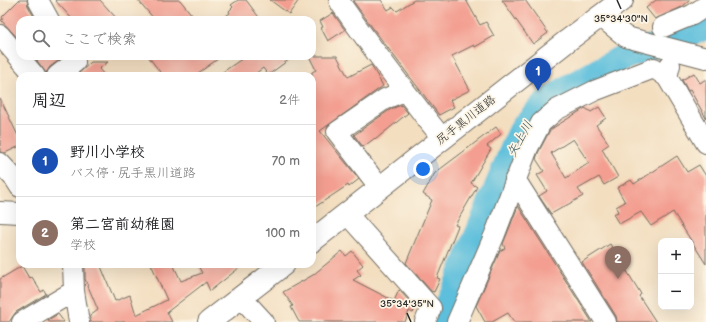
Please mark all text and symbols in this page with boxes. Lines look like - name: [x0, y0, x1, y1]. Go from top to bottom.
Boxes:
- text: 35°34'30"N: [594, 13, 648, 25]
- search box: [16, 16, 316, 60]
- icon: search: [30, 27, 52, 49]
- text: ここで検索: [62, 30, 137, 49]
- pin: 1: [525, 58, 551, 91]
- text: 周辺: [32, 91, 66, 111]
- text: 2件: [279, 92, 300, 108]
- street label: 尻手黒川道路: [433, 92, 499, 148]
- water label: 矢上川: [504, 118, 536, 160]
- text: 野川小学校: [70, 143, 145, 162]
- text: 1: [42, 153, 48, 169]
- text: 70 m: [272, 153, 300, 169]
- your location: [413, 159, 433, 179]
- text: バス停 · 尻手黒川道路: [70, 165, 195, 181]
- text: 第二宮前幼稚園: [70, 215, 175, 234]
- text: 2: [41, 225, 49, 241]
- text: 100 m: [265, 225, 300, 241]
- text: 学校: [70, 237, 96, 253]
- map controls: [658, 238, 694, 310]
- button: +: [658, 238, 694, 274]
- pin: 2: [605, 246, 631, 279]
- button: −: [658, 274, 694, 310]
- text: 35°34'35"N: [380, 298, 434, 310]

